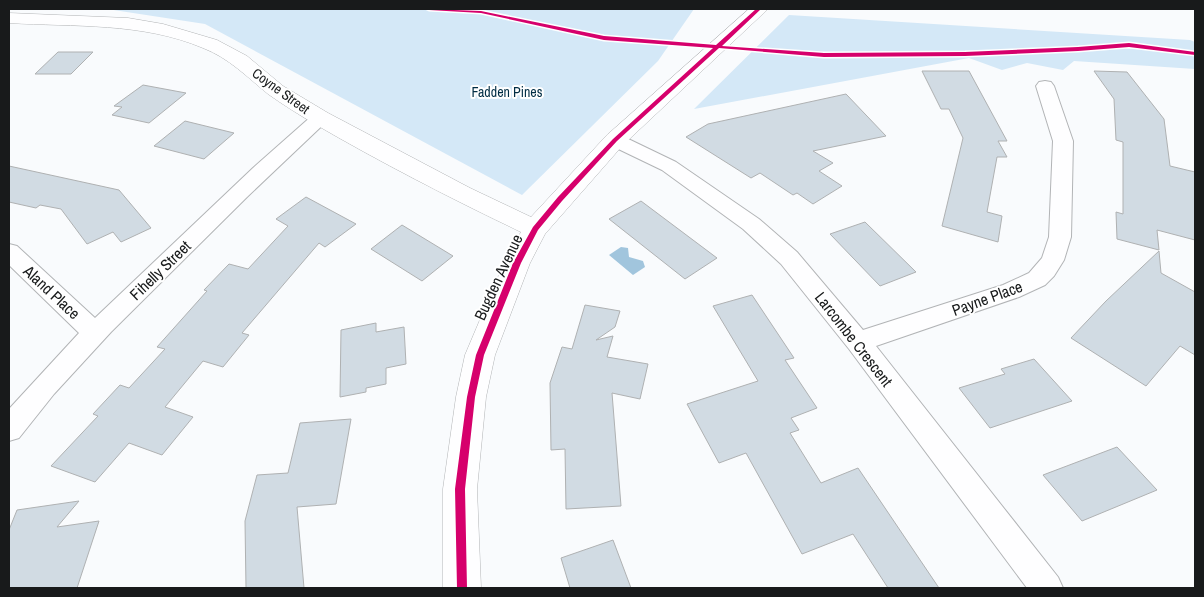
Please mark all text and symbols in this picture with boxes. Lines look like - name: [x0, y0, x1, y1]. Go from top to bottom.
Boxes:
- street label: Coyne Street: [249, 64, 313, 118]
- park label: Fadden Pines: [472, 83, 543, 101]
- street label: Bugden Avenue: [468, 230, 528, 324]
- street label: Fihelly Street: [125, 235, 196, 305]
- street label: Aland Place: [18, 259, 85, 324]
- street label: Payne Place: [949, 275, 1025, 321]
- street label: Larcombe Crescent: [810, 287, 898, 391]

